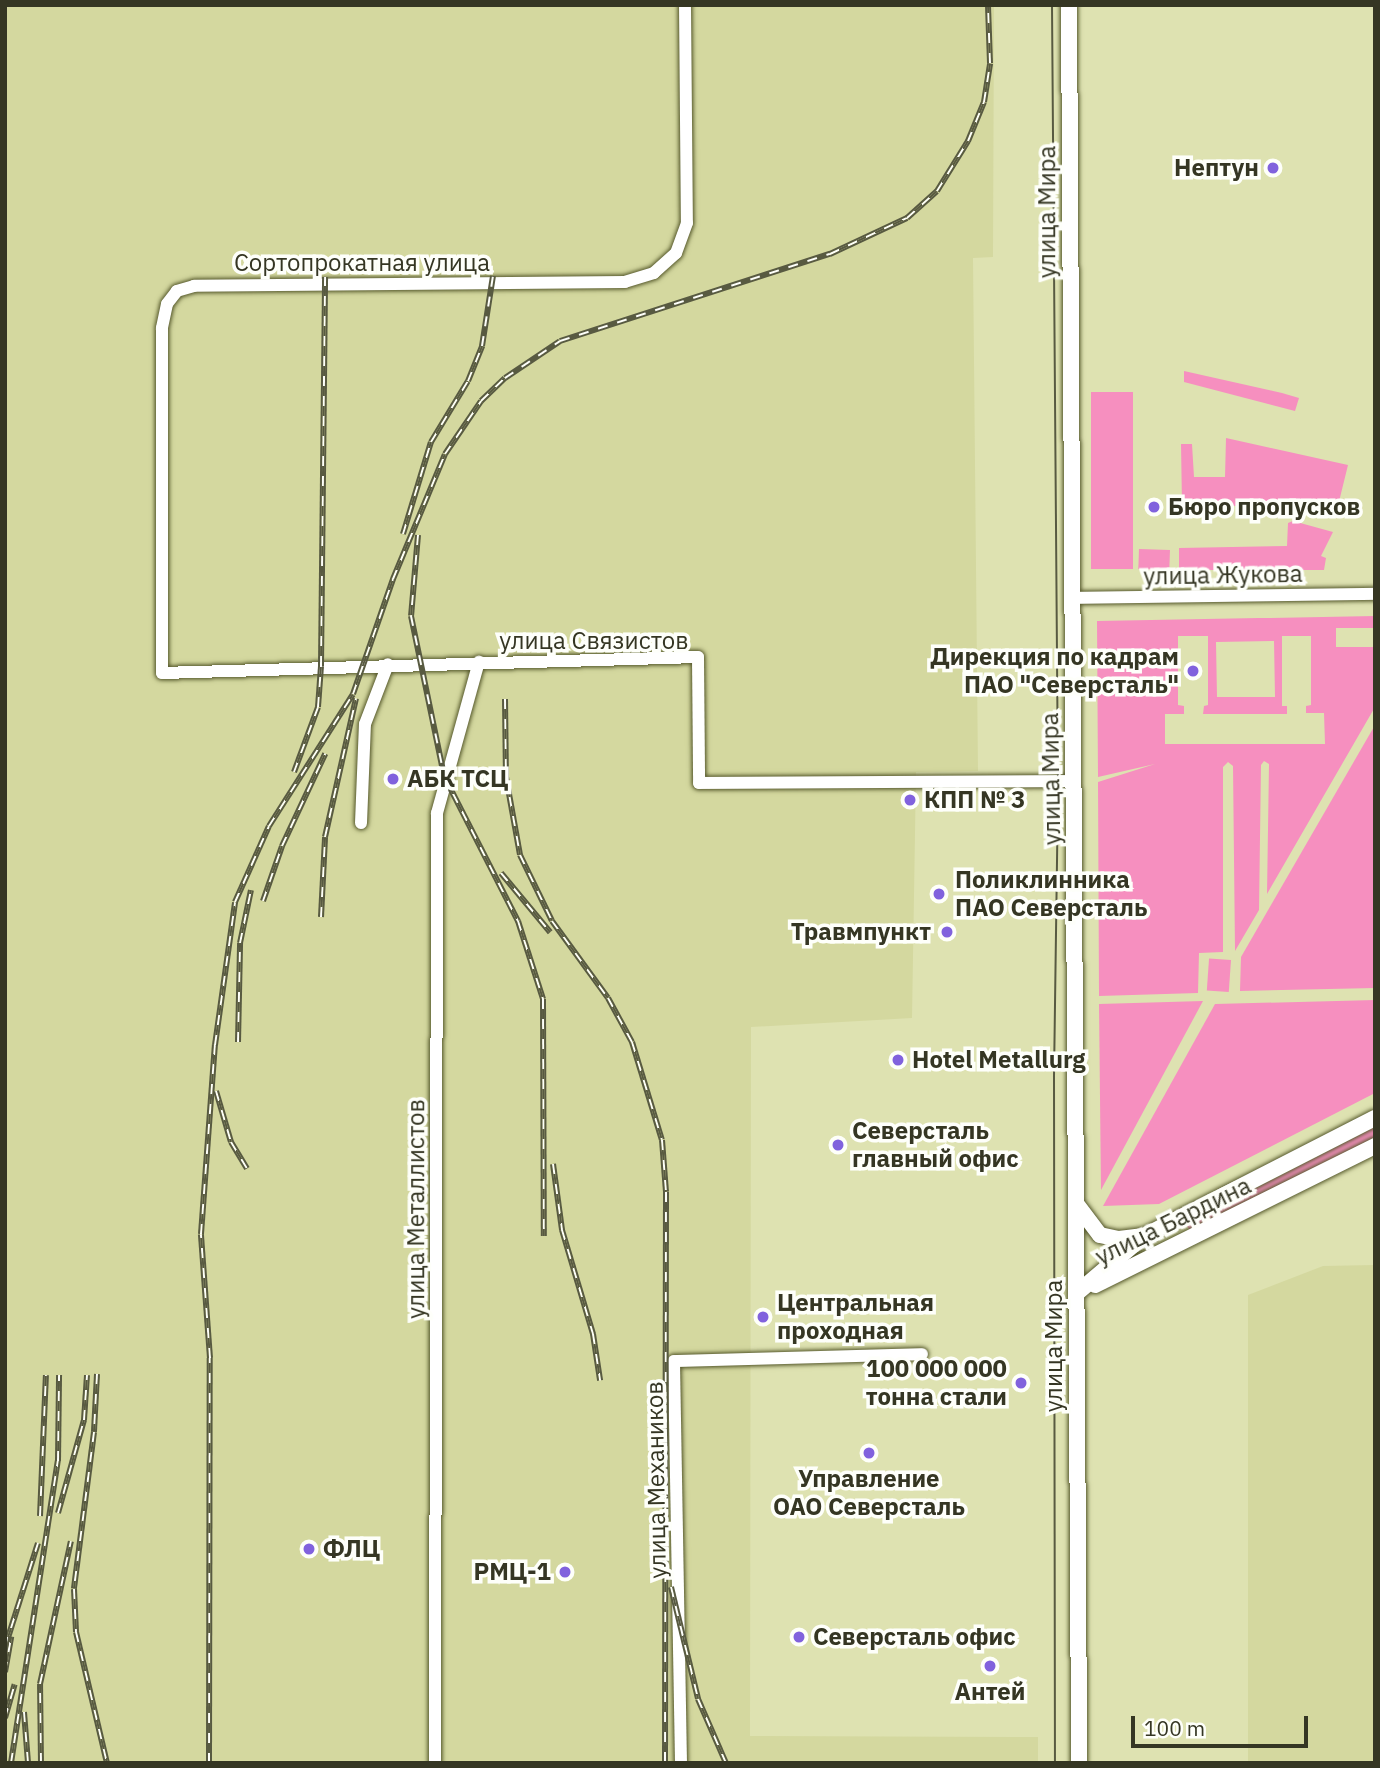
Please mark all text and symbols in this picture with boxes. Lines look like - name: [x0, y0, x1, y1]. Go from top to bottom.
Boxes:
- street label: улица Мира: [1033, 146, 1061, 278]
- place label: Нептун: [1174, 154, 1259, 182]
- marker: Нептун: [1265, 160, 1281, 176]
- street label: Сортопрокатная улица: [234, 249, 490, 277]
- place label: Бюро пропусков: [1168, 493, 1360, 521]
- marker: Бюро пропусков: [1146, 499, 1162, 515]
- street label: улица Жукова: [1143, 559, 1303, 591]
- street label: улица Связистов: [499, 627, 689, 655]
- place label: Дирекция по кадрам ПАО "Северсталь": [930, 643, 1179, 699]
- marker: Дирекция по кадрам ПАО "Северсталь": [1185, 663, 1201, 679]
- street label: улица Мира: [1035, 713, 1067, 845]
- place label: АБК ТСЦ: [407, 765, 509, 793]
- marker: АБК ТСЦ: [385, 771, 401, 787]
- place label: КПП № 3: [924, 786, 1025, 814]
- marker: КПП № 3: [902, 792, 918, 808]
- place label: Поликлинника ПАО Северсталь: [955, 866, 1147, 922]
- marker: Поликлинника ПАО Северсталь: [929, 884, 949, 904]
- place label: Травмпункт: [791, 918, 931, 946]
- marker: Травмпункт: [937, 922, 957, 942]
- place label: Hotel Metallurg: [912, 1046, 1086, 1074]
- marker: Hotel Metallurg: [890, 1052, 906, 1068]
- street label: улица Металлистов: [402, 1099, 430, 1319]
- place label: Северсталь главный офис: [852, 1117, 1019, 1173]
- marker: Северсталь главный офис: [830, 1137, 846, 1153]
- street label: улица Бардина: [1091, 1171, 1255, 1271]
- street label: улица Мира: [1040, 1280, 1068, 1412]
- place label: Центральная проходная: [777, 1289, 934, 1345]
- marker: Центральная проходная: [755, 1309, 771, 1325]
- place label: 100 000 000 тонна стали: [866, 1355, 1007, 1411]
- marker: 100 000 000 тонна стали: [1013, 1375, 1029, 1391]
- street label: улица Механиков: [640, 1381, 672, 1579]
- marker: Управление OAO Северсталь: [861, 1445, 877, 1461]
- place label: Управление OAO Северсталь: [773, 1465, 965, 1521]
- place label: ФЛЦ: [323, 1535, 380, 1563]
- marker: ФЛЦ: [301, 1541, 317, 1557]
- place label: РМЦ-1: [473, 1558, 551, 1586]
- marker: РМЦ-1: [557, 1564, 573, 1580]
- place label: Северсталь офис: [813, 1623, 1016, 1651]
- marker: Северсталь офис: [791, 1629, 807, 1645]
- marker: Антей: [982, 1658, 998, 1674]
- place label: Антей: [955, 1678, 1025, 1706]
- scale bar: [1135, 1702, 1312, 1746]
- text: 100 m: [1144, 1714, 1205, 1742]

